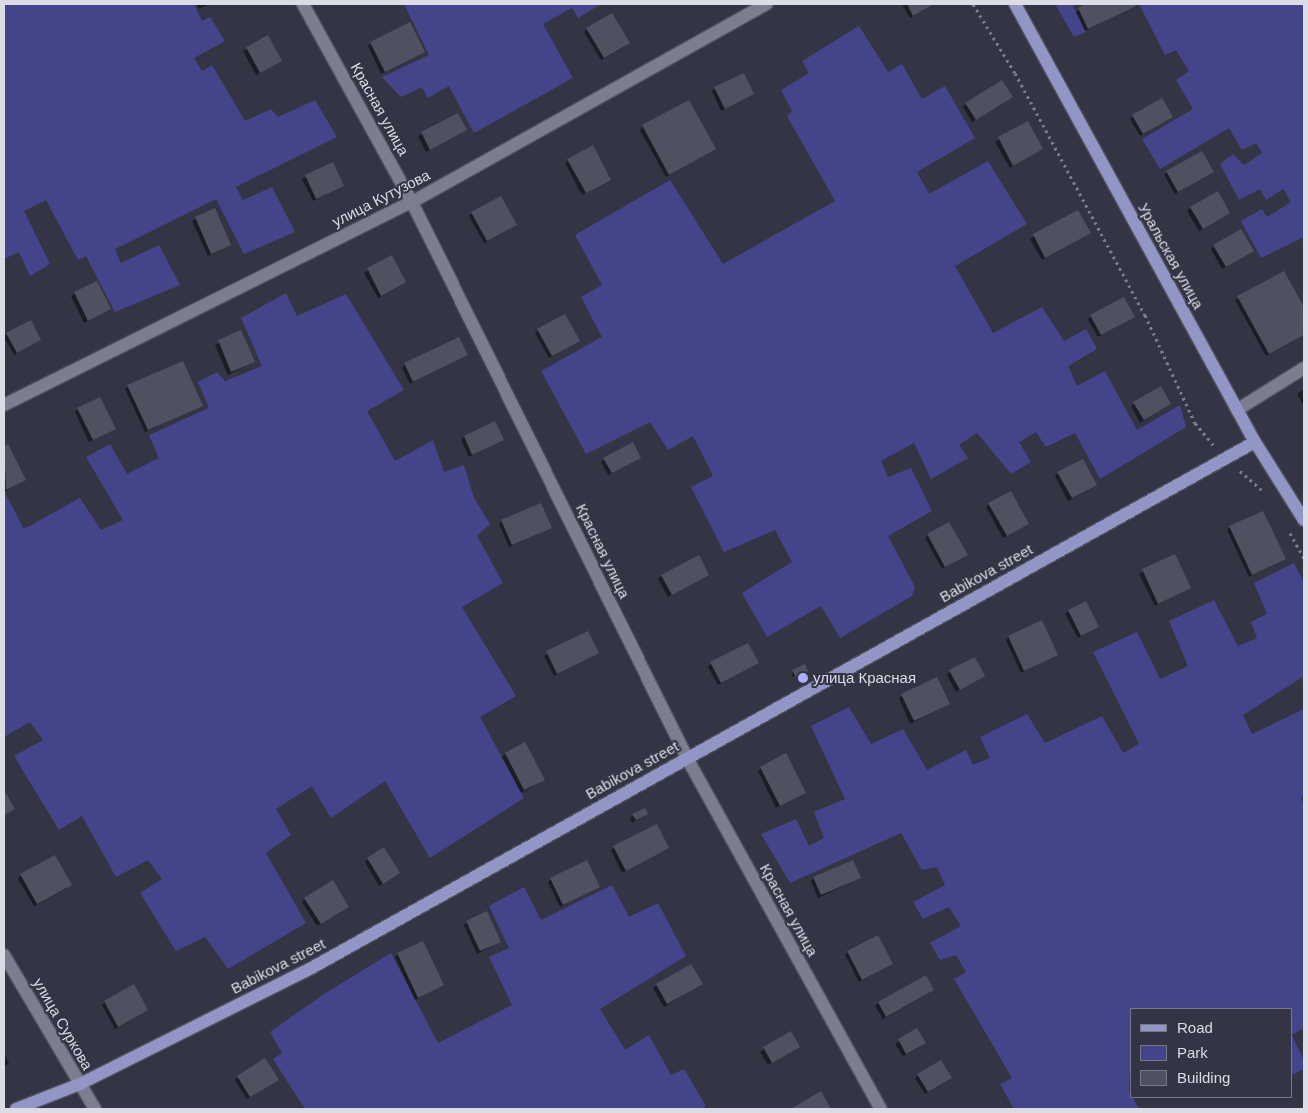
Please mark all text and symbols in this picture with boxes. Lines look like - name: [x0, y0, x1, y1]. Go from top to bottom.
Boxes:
- street label: Красная улица: [347, 60, 413, 158]
- street label: улица Кутузова: [329, 166, 433, 230]
- street label: Уральская улица: [1134, 200, 1208, 312]
- street label: Красная улица: [572, 501, 634, 601]
- street label: Babikova street: [936, 540, 1036, 606]
- place label: улица Красная: [813, 669, 916, 687]
- marker: улица Красная: [797, 672, 809, 684]
- street label: Babikova street: [582, 737, 682, 803]
- street label: Красная улица: [756, 861, 822, 959]
- street label: Babikova street: [228, 935, 328, 997]
- street label: улица Суркова: [29, 975, 97, 1073]
- legend: [1130, 1008, 1293, 1098]
- text: Road: [1177, 1019, 1213, 1036]
- text: Park: [1177, 1044, 1208, 1061]
- text: Building: [1177, 1069, 1230, 1086]

